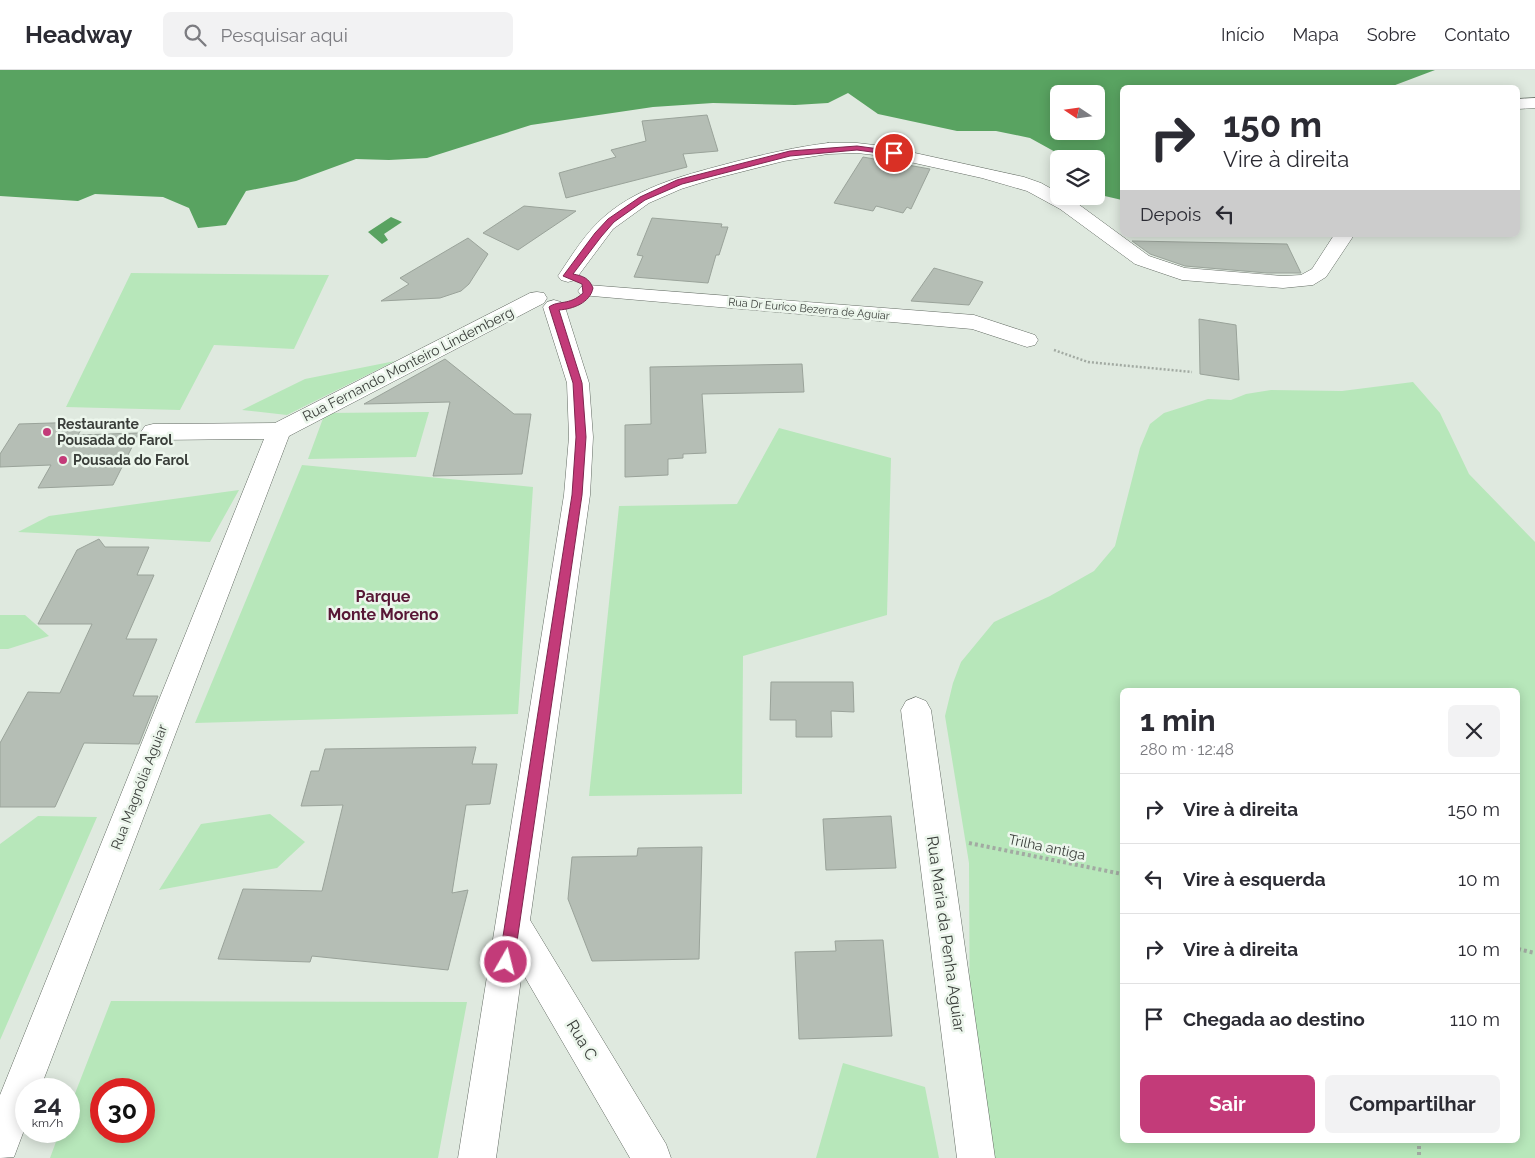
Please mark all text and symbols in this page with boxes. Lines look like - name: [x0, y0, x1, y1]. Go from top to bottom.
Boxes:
- search box: [163, 12, 513, 57]
- text: Headway: [25, 20, 133, 49]
- icon: search: [181, 21, 209, 49]
- text: Pesquisar aqui: [221, 24, 348, 46]
- text: Início: [1221, 24, 1264, 45]
- text: Mapa: [1292, 24, 1339, 45]
- text: Sobre: [1367, 24, 1416, 45]
- text: Contato: [1444, 24, 1510, 45]
- north arrow: [1050, 85, 1105, 140]
- map controls: [1050, 85, 1105, 205]
- text: 150 m: [1223, 104, 1322, 145]
- icon: right: [1140, 105, 1205, 170]
- pin: [873, 132, 915, 174]
- icon: arrive: [880, 139, 908, 167]
- text: Vire à direita: [1223, 146, 1349, 172]
- button: layers: [1050, 150, 1105, 205]
- icon: left: [1211, 200, 1239, 228]
- text: Depois: [1140, 203, 1201, 225]
- street label: Rua Dr Eurico Bezerra de Aguiar: [728, 295, 890, 323]
- street label: Rua Fernando Monteiro Lindemberg: [300, 304, 516, 424]
- place label: Restaurante Pousada do Farol: [57, 416, 173, 448]
- marker: Restaurante Pousada do Farol: [41, 426, 53, 438]
- place label: Pousada do Farol: [73, 452, 189, 468]
- marker: Pousada do Farol: [57, 454, 69, 466]
- district label: Parque Monte Moreno: [328, 587, 439, 624]
- text: 1 min: [1140, 703, 1216, 738]
- button: close: [1448, 705, 1500, 757]
- street label: Rua Magnólia Aguiar: [108, 722, 170, 852]
- text: 280 m · 12:48: [1140, 740, 1234, 759]
- icon: right: [1140, 795, 1168, 823]
- text: Vire à direita: [1183, 798, 1298, 820]
- text: 150 m: [1448, 798, 1500, 820]
- street label: Trilha antiga: [1007, 831, 1087, 863]
- street label: Rua Maria da Penha Aguiar: [923, 835, 969, 1034]
- icon: left: [1140, 865, 1168, 893]
- text: Vire à esquerda: [1183, 868, 1326, 890]
- text: 10 m: [1458, 868, 1500, 890]
- position arrow: [479, 935, 531, 987]
- icon: right: [1140, 935, 1168, 963]
- text: Vire à direita: [1183, 938, 1298, 960]
- text: 10 m: [1458, 938, 1500, 960]
- icon: arrive: [1140, 1005, 1168, 1033]
- text: Chegada ao destino: [1183, 1008, 1365, 1030]
- text: 110 m: [1450, 1008, 1500, 1030]
- street label: Rua C: [563, 1016, 601, 1064]
- button: Sair: [1140, 1075, 1315, 1133]
- button: Compartilhar: [1325, 1075, 1500, 1133]
- speed limit sign: 30: [90, 1078, 155, 1143]
- text: 24: [33, 1089, 62, 1119]
- text: km/h: [32, 1116, 63, 1130]

